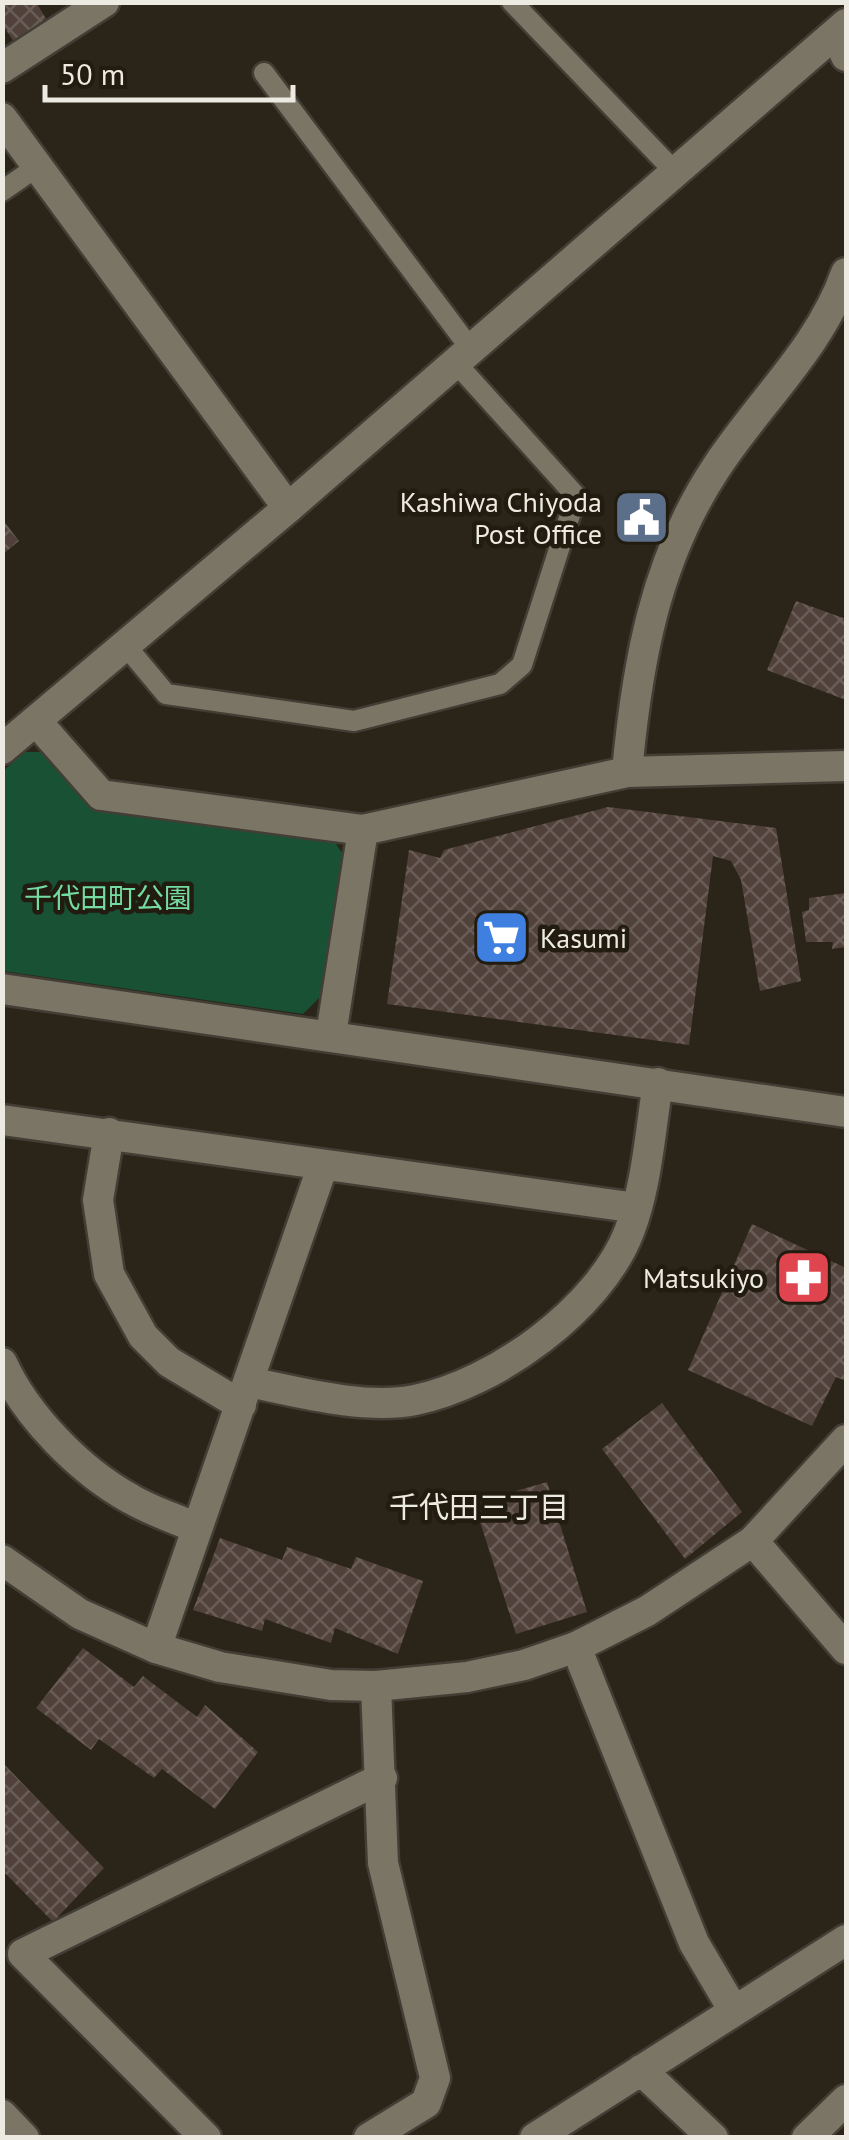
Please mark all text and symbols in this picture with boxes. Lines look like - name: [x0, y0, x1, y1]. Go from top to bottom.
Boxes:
- scale bar: [45, 40, 292, 102]
- text: 50 m: [60, 54, 125, 93]
- place label: Kashiwa Chiyoda Post Office: [400, 483, 602, 552]
- public building icon: Kashiwa Chiyoda Post Office: [611, 487, 671, 547]
- park label: 千代田町公園: [24, 879, 192, 916]
- supermarket icon: Kasumi: [471, 907, 531, 967]
- place label: Kasumi: [540, 919, 627, 956]
- pharmacy icon: Matsukiyo: [773, 1247, 833, 1307]
- place label: Matsukiyo: [643, 1259, 764, 1296]
- district label: 千代田三丁目: [389, 1487, 569, 1526]

